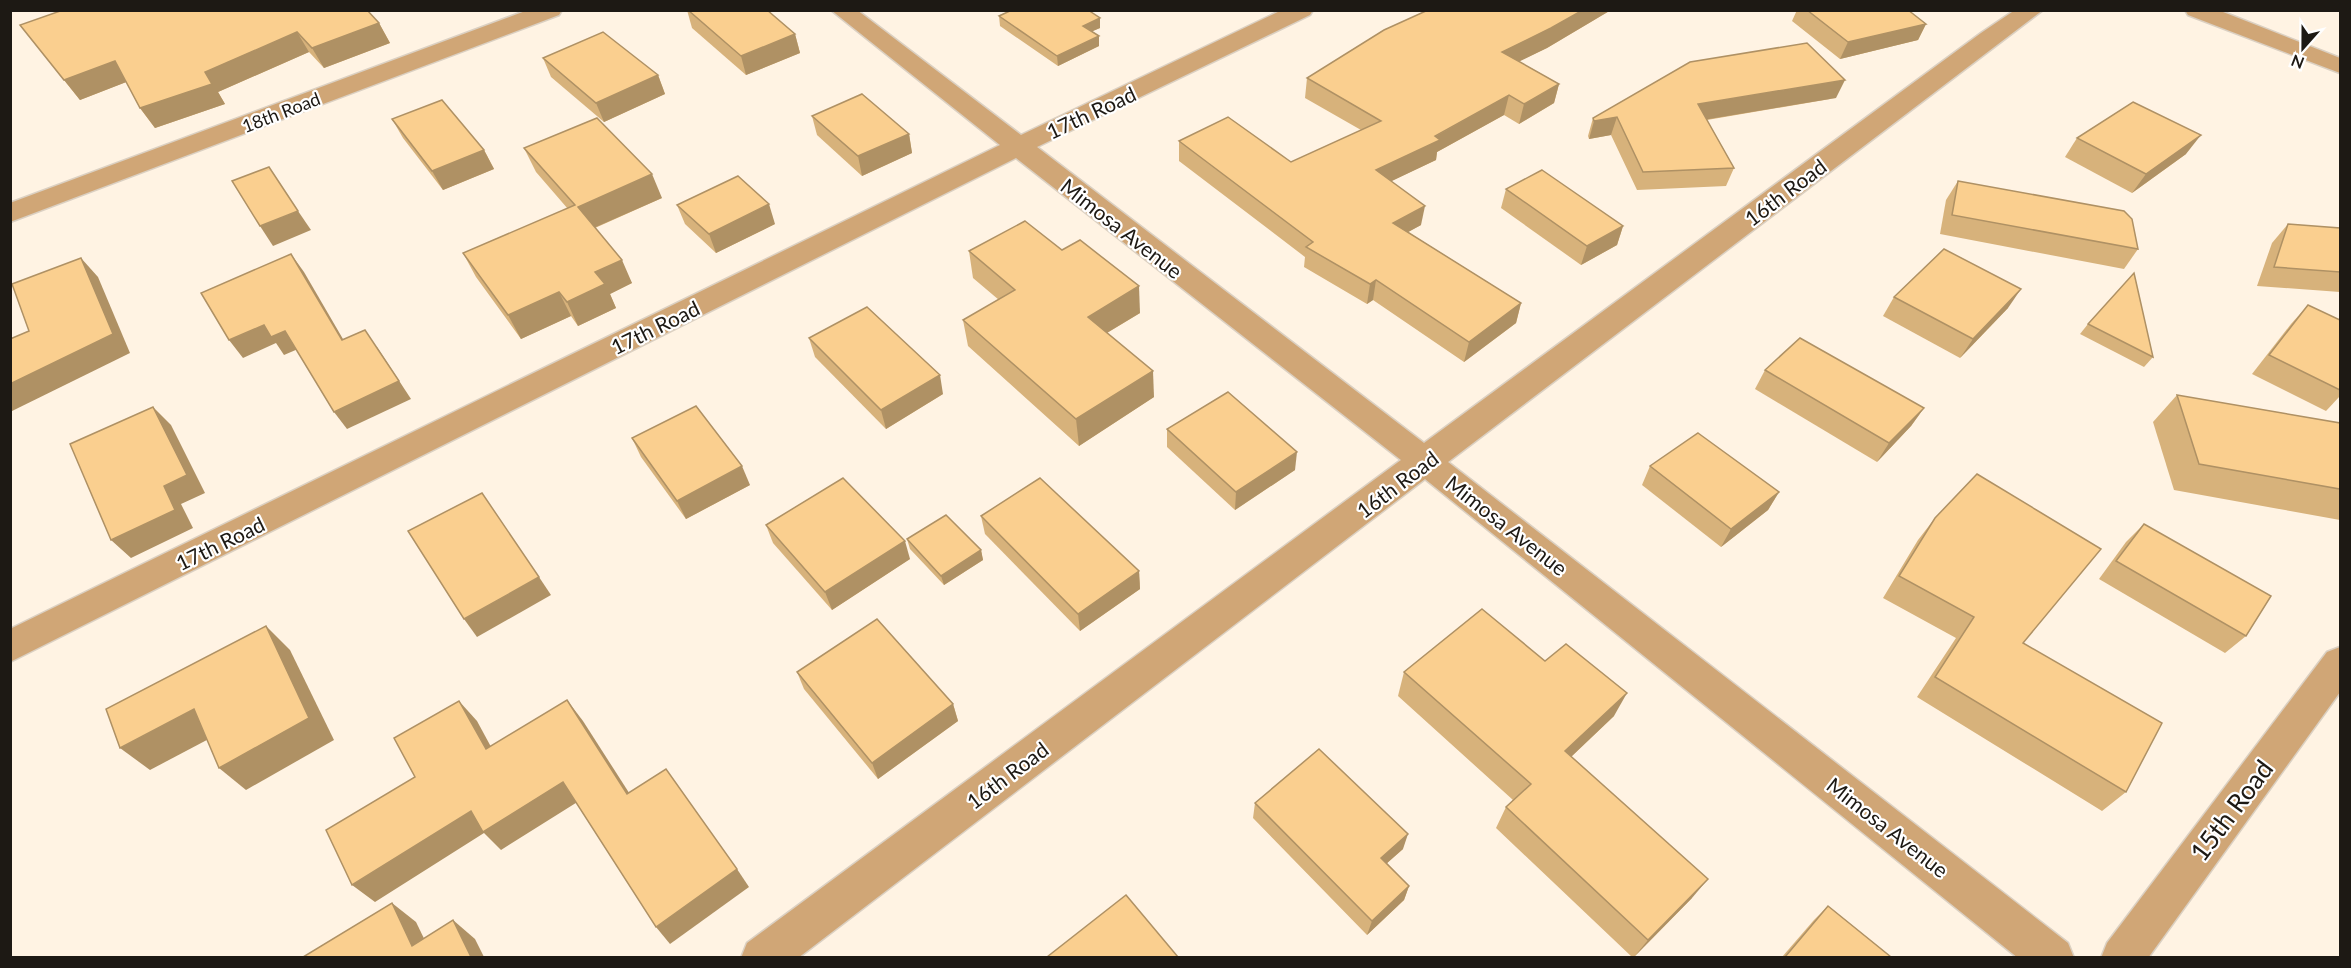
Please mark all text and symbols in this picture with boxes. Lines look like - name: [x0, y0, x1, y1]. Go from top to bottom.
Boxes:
- north arrow: [2273, 18, 2333, 78]
- text: N: [2288, 51, 2307, 74]
- street label: 17th Road: [1042, 80, 1140, 144]
- street label: 18th Road: [239, 87, 323, 137]
- street label: 16th Road: [1739, 153, 1831, 231]
- street label: Mimosa Avenue: [1056, 173, 1188, 283]
- street label: 17th Road: [607, 295, 703, 359]
- street label: 16th Road: [1351, 445, 1443, 523]
- street label: Mimosa Avenue: [1441, 470, 1573, 580]
- street label: 17th Road: [172, 511, 268, 575]
- street label: 16th Road: [961, 736, 1053, 814]
- street label: 15th Road: [2183, 753, 2279, 867]
- street label: Mimosa Avenue: [1822, 772, 1954, 882]

